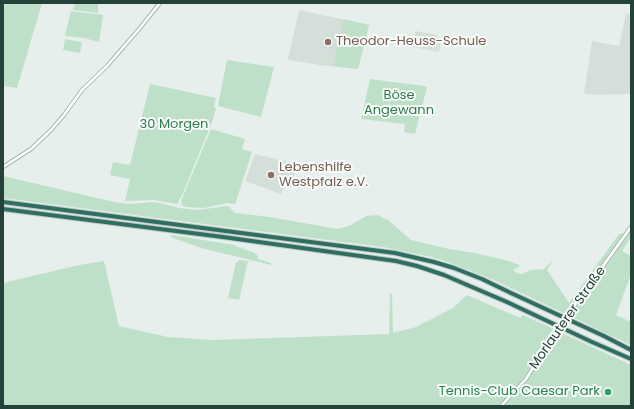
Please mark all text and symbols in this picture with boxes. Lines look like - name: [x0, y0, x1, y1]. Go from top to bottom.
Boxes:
- place label: Theodor-Heuss-Schule: [336, 34, 486, 50]
- marker: Theodor-Heuss-Schule: [323, 37, 333, 47]
- park label: Böse Angewann: [364, 88, 434, 119]
- park label: 30 Morgen: [140, 117, 208, 133]
- place label: Lebenshilfe Westpfalz e.V.: [279, 160, 368, 191]
- marker: Lebenshilfe Westpfalz e.V.: [266, 170, 276, 180]
- street label: Morlauterer Straße: [527, 264, 609, 372]
- place label: Tennis-Club Caesar Park: [439, 384, 600, 400]
- marker: Tennis-Club Caesar Park: [603, 387, 613, 397]

